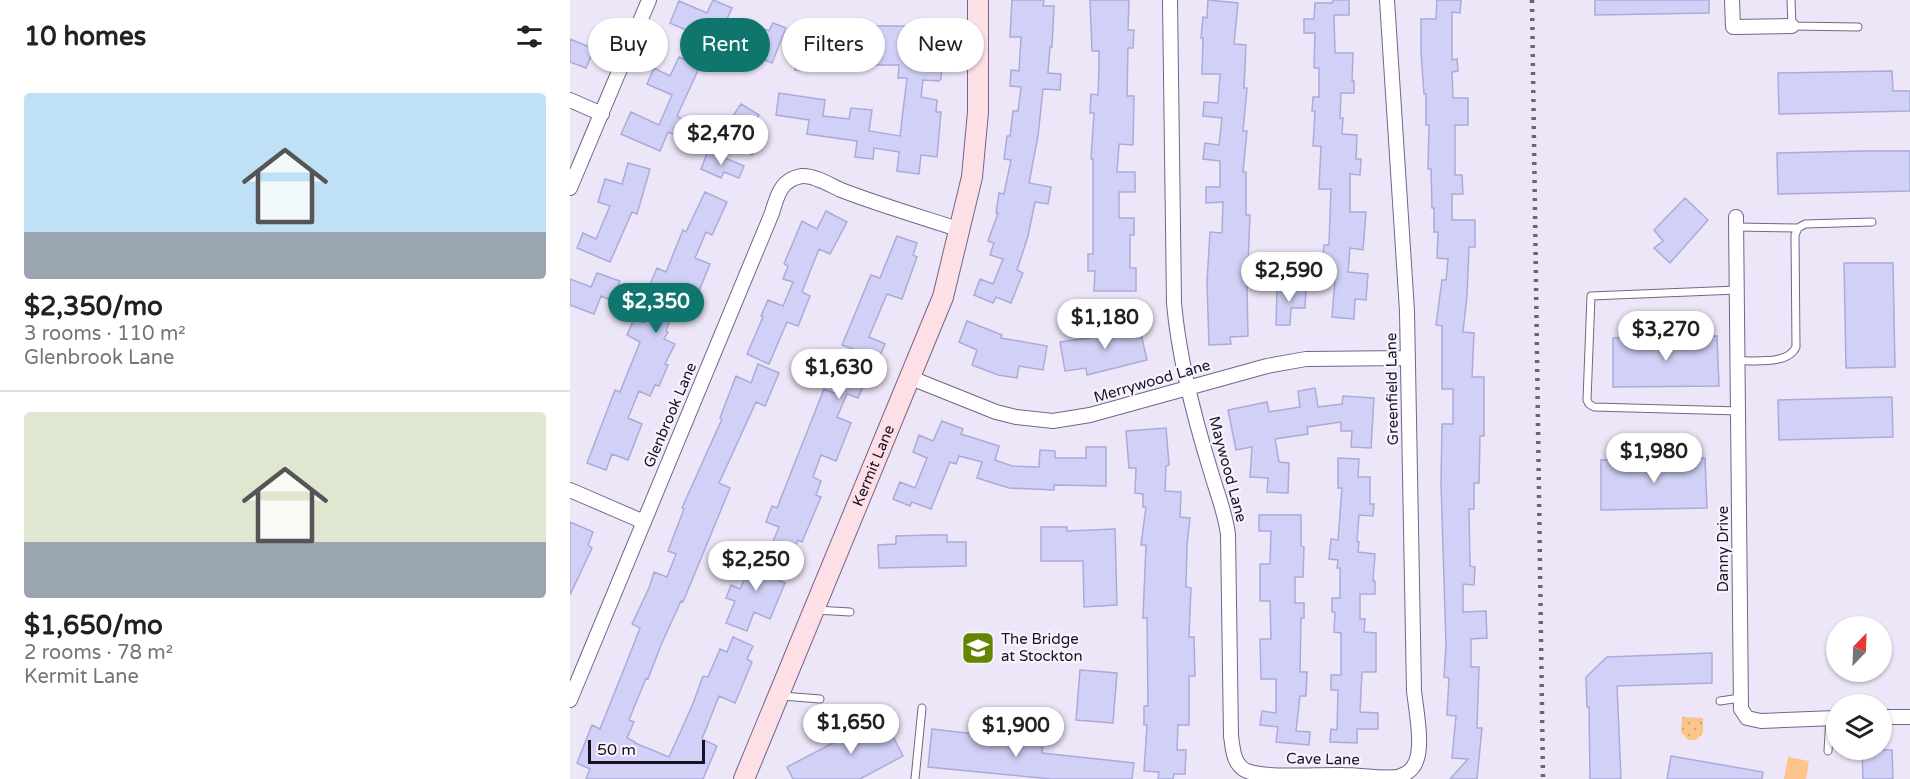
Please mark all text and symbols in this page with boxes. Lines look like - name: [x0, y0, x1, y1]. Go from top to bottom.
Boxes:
- chip: Buy: [588, 18, 668, 72]
- chip: Rent: [680, 18, 770, 72]
- chip: Filters: [782, 18, 885, 72]
- chip: New: [897, 18, 984, 72]
- icon: filters: [513, 20, 546, 53]
- text: 10 homes: [24, 21, 146, 52]
- pin: $2,470: [672, 115, 770, 166]
- text: $2,470: [687, 122, 755, 146]
- icon: home: [231, 132, 339, 240]
- pin: $2,590: [1240, 252, 1338, 303]
- text: $2,590: [1255, 259, 1323, 283]
- pin: $2,350: [607, 283, 705, 334]
- text: $2,350: [622, 290, 690, 314]
- text: $2,350/mo: [24, 291, 163, 322]
- pin: $1,180: [1056, 299, 1154, 350]
- text: $1,180: [1071, 306, 1139, 330]
- pin: $3,270: [1617, 311, 1715, 362]
- text: $3,270: [1632, 318, 1700, 342]
- text: 3 rooms · 110 m²: [24, 322, 186, 346]
- street label: Greenfield Lane: [1382, 333, 1402, 445]
- text: Glenbrook Lane: [24, 346, 174, 370]
- pin: $1,630: [790, 349, 888, 400]
- text: $1,630: [805, 356, 873, 380]
- street label: Merrywood Lane: [1092, 356, 1212, 406]
- street label: Glenbrook Lane: [640, 360, 700, 470]
- street label: Maywood Lane: [1205, 414, 1251, 524]
- street label: Kermit Lane: [849, 422, 898, 509]
- pin: $1,980: [1605, 433, 1703, 484]
- text: $1,980: [1620, 440, 1688, 464]
- icon: home: [231, 451, 339, 559]
- street label: Danny Drive: [1714, 506, 1732, 592]
- pin: $2,250: [707, 541, 805, 592]
- text: $2,250: [722, 548, 790, 572]
- text: $1,650/mo: [24, 610, 163, 641]
- north arrow: [1826, 616, 1892, 682]
- map controls: [1826, 616, 1892, 760]
- school or university icon: The Bridge at Stockton: [960, 630, 996, 666]
- place label: The Bridge at Stockton: [1001, 630, 1083, 665]
- text: 2 rooms · 78 m²: [24, 641, 173, 665]
- text: Kermit Lane: [24, 665, 139, 689]
- button: layers: [1826, 694, 1892, 760]
- pin: $1,650: [802, 704, 900, 755]
- pin: $1,900: [967, 707, 1065, 758]
- text: $1,650: [817, 711, 885, 735]
- text: $1,900: [982, 714, 1050, 738]
- scale bar: [588, 737, 705, 764]
- text: 50 m: [597, 740, 636, 760]
- street label: Cave Lane: [1286, 749, 1360, 769]

